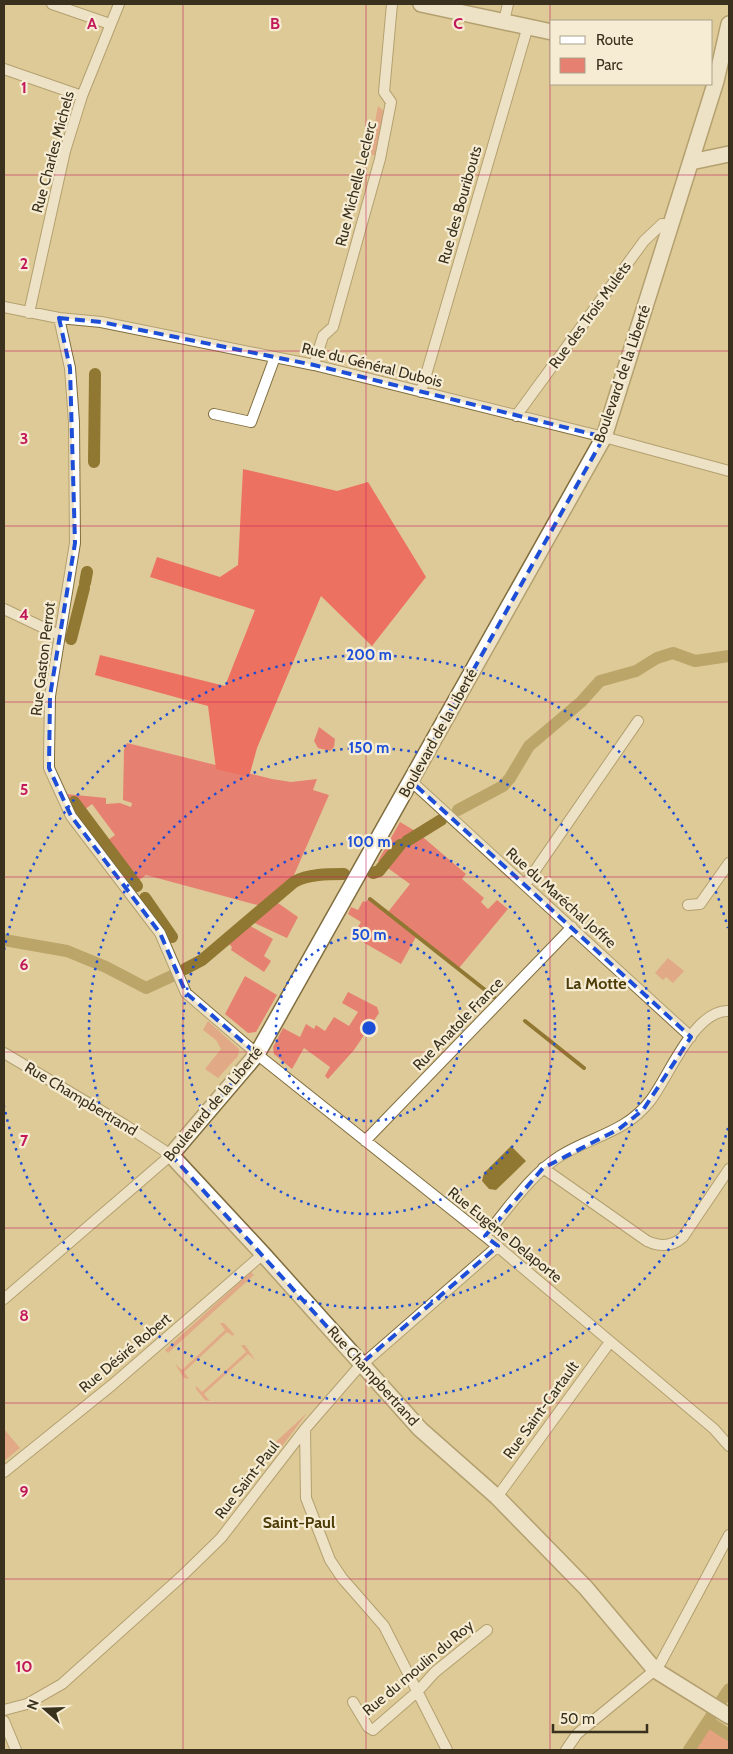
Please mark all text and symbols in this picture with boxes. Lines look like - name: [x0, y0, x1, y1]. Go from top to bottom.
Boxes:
- text: A: [87, 14, 97, 33]
- text: B: [270, 14, 280, 33]
- text: C: [453, 14, 463, 33]
- legend: [550, 20, 713, 85]
- text: Route: [596, 31, 634, 49]
- text: Parc: [596, 56, 623, 74]
- text: 1: [21, 78, 27, 97]
- street label: Rue Charles Michels: [28, 89, 78, 215]
- street label: Rue Michelle Leclerc: [332, 120, 380, 248]
- street label: Rue des Bouribouts: [435, 144, 485, 266]
- text: 2: [20, 254, 28, 273]
- street label: Rue des Trois Mulets: [545, 258, 635, 372]
- street label: Boulevard de la Liberté: [590, 302, 654, 445]
- street label: Rue du Général Dubois: [300, 339, 444, 391]
- text: 3: [20, 429, 28, 448]
- street label: Rue Gaston Perrot: [27, 601, 59, 717]
- text: 4: [19, 605, 29, 624]
- text: 200 m: [346, 646, 392, 664]
- street label: Boulevard de la Liberté: [395, 665, 481, 801]
- text: 150 m: [349, 739, 389, 757]
- text: 5: [20, 780, 28, 799]
- text: 100 m: [347, 833, 391, 851]
- street label: Rue du Maréchal Joffre: [502, 844, 620, 952]
- text: 50 m: [351, 926, 387, 944]
- text: 6: [20, 955, 29, 974]
- street label: Rue Anatole France: [409, 974, 507, 1074]
- district label: La Motte: [566, 974, 626, 993]
- centre of rings: [360, 1019, 378, 1037]
- street label: Boulevard de la Liberté: [160, 1043, 267, 1165]
- street label: Rue Champbertrand: [21, 1058, 141, 1140]
- text: 7: [20, 1131, 29, 1150]
- street label: Rue Eugène Delaporte: [444, 1183, 566, 1287]
- text: 8: [19, 1306, 29, 1325]
- street label: Rue Désiré Robert: [76, 1309, 174, 1397]
- street label: Rue Champbertrand: [323, 1322, 423, 1430]
- street label: Rue Saint-Cartault: [500, 1358, 582, 1462]
- street label: Rue Saint-Paul: [211, 1437, 283, 1522]
- text: 9: [20, 1482, 29, 1501]
- district label: Saint-Paul: [263, 1513, 335, 1532]
- street label: Rue du moulin du Roy: [359, 1616, 477, 1720]
- text: 10: [15, 1657, 33, 1676]
- north arrow: [20, 1684, 70, 1734]
- text: N: [23, 1697, 43, 1712]
- scale bar: [553, 1702, 647, 1734]
- text: 50 m: [560, 1710, 595, 1728]

